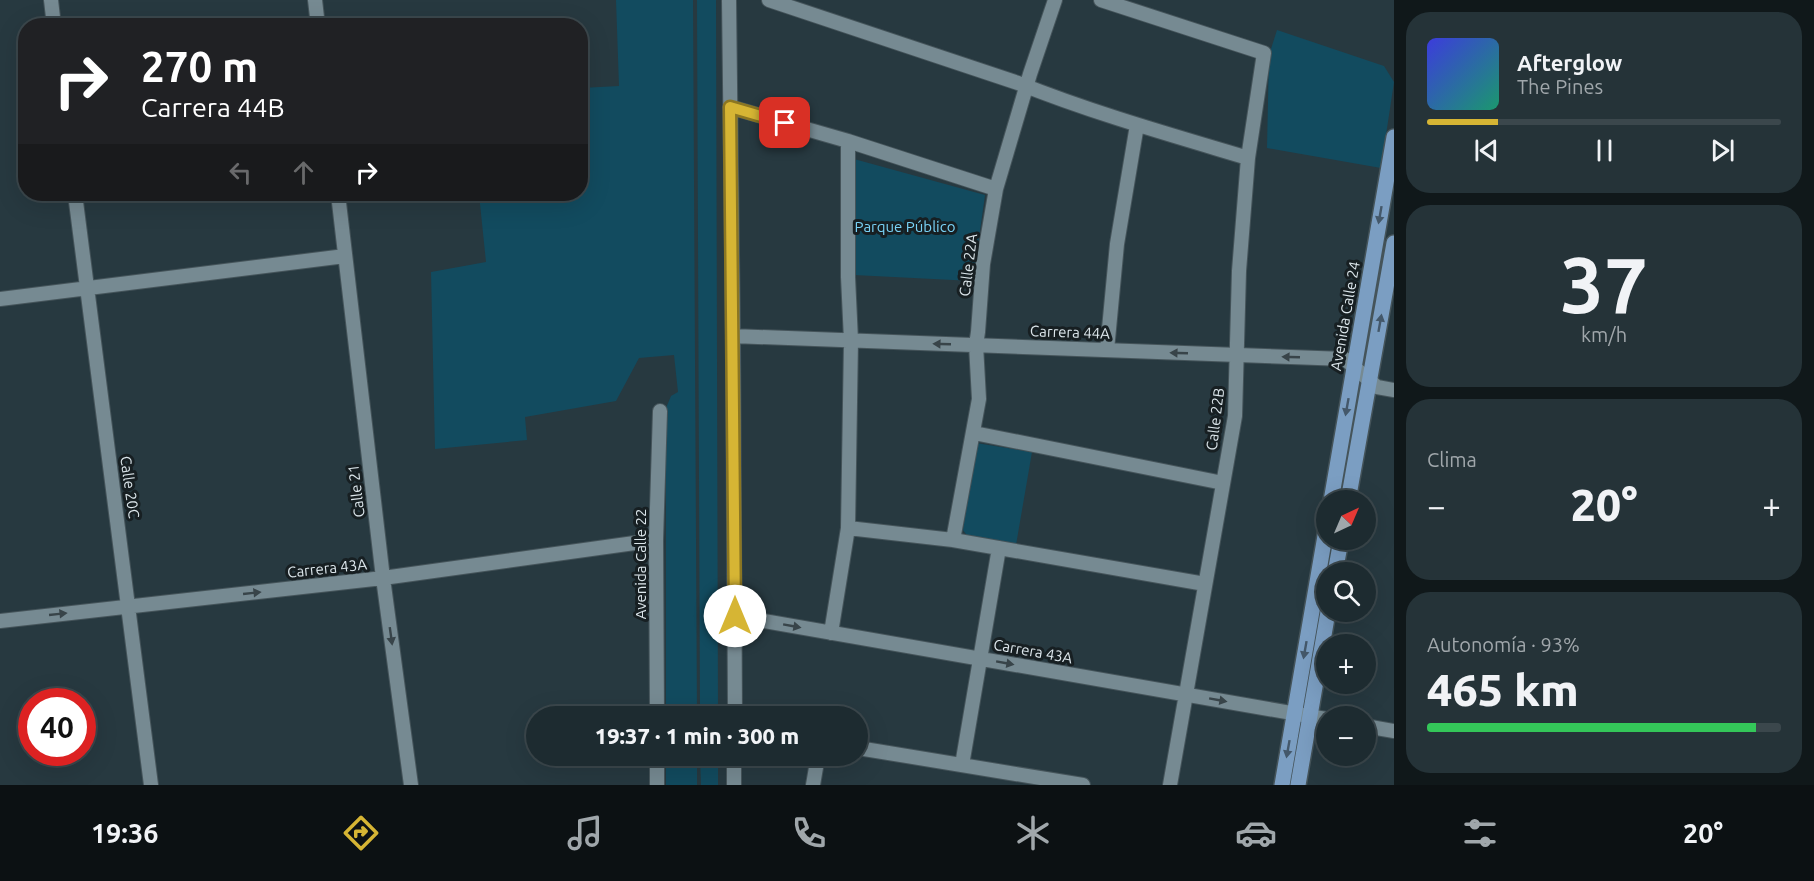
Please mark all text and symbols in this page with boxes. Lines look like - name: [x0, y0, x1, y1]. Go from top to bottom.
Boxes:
- icon: right: [42, 42, 120, 120]
- text: 270 m: [141, 43, 258, 90]
- text: Afterglow: [1517, 50, 1622, 75]
- text: The Pines: [1517, 75, 1603, 98]
- text: Carrera 44B: [141, 92, 285, 122]
- pin: [759, 97, 810, 148]
- icon: arrive: [768, 106, 801, 139]
- icon: previous: [1470, 134, 1503, 167]
- icon: pause: [1588, 134, 1621, 167]
- icon: next: [1706, 134, 1739, 167]
- icon: left: [224, 156, 257, 189]
- icon: ahead: [287, 156, 320, 189]
- icon: right: [350, 156, 383, 189]
- one-way arrow: [1375, 206, 1384, 225]
- park label: Parque Público: [855, 218, 955, 235]
- street label: Calle 22A: [956, 232, 980, 297]
- text: 37: [1560, 240, 1648, 328]
- street label: Avenida Calle 24: [1327, 260, 1363, 372]
- one-way arrow: [1376, 313, 1385, 332]
- street label: Carrera 44A: [1030, 322, 1111, 342]
- text: km/h: [1581, 323, 1627, 346]
- one-way arrow: [932, 339, 951, 348]
- one-way arrow: [1169, 348, 1188, 357]
- one-way arrow: [1282, 352, 1301, 361]
- street label: Calle 22B: [1203, 387, 1227, 451]
- one-way arrow: [1342, 398, 1351, 417]
- text: Clima: [1427, 448, 1477, 471]
- street label: Calle 20C: [117, 455, 143, 519]
- street label: Calle 21: [344, 463, 368, 519]
- text: 20°: [1570, 479, 1638, 530]
- text: −: [1427, 487, 1446, 524]
- text: +: [1762, 487, 1781, 524]
- north arrow: [1316, 490, 1376, 550]
- map controls: [1316, 490, 1376, 766]
- street label: Avenida Calle 22: [632, 509, 649, 619]
- street label: Carrera 43A: [286, 555, 368, 581]
- button: search: [1316, 562, 1376, 622]
- position arrow: [703, 584, 767, 648]
- one-way arrow: [242, 588, 261, 597]
- one-way arrow: [49, 609, 68, 619]
- one-way arrow: [783, 622, 802, 631]
- one-way arrow: [386, 627, 395, 646]
- text: Autonomía · 93%: [1427, 633, 1580, 656]
- button: +: [1316, 634, 1376, 694]
- street label: Carrera 43A: [992, 636, 1074, 666]
- one-way arrow: [1301, 640, 1310, 659]
- one-way arrow: [996, 659, 1015, 668]
- text: 465 km: [1427, 664, 1579, 715]
- speed limit sign: 40: [18, 688, 96, 766]
- one-way arrow: [1209, 696, 1228, 705]
- button: −: [1316, 706, 1376, 766]
- text: 19:37 · 1 min · 300 m: [595, 723, 799, 748]
- one-way arrow: [1283, 740, 1292, 759]
- icon: directions: [340, 812, 382, 854]
- icon: music: [564, 812, 606, 854]
- icon: phone: [788, 812, 830, 854]
- icon: climate: [1012, 812, 1054, 854]
- icon: car: [1235, 812, 1277, 854]
- icon: filters: [1459, 812, 1501, 854]
- text: 19:36: [91, 818, 158, 848]
- text: 20°: [1683, 818, 1723, 848]

